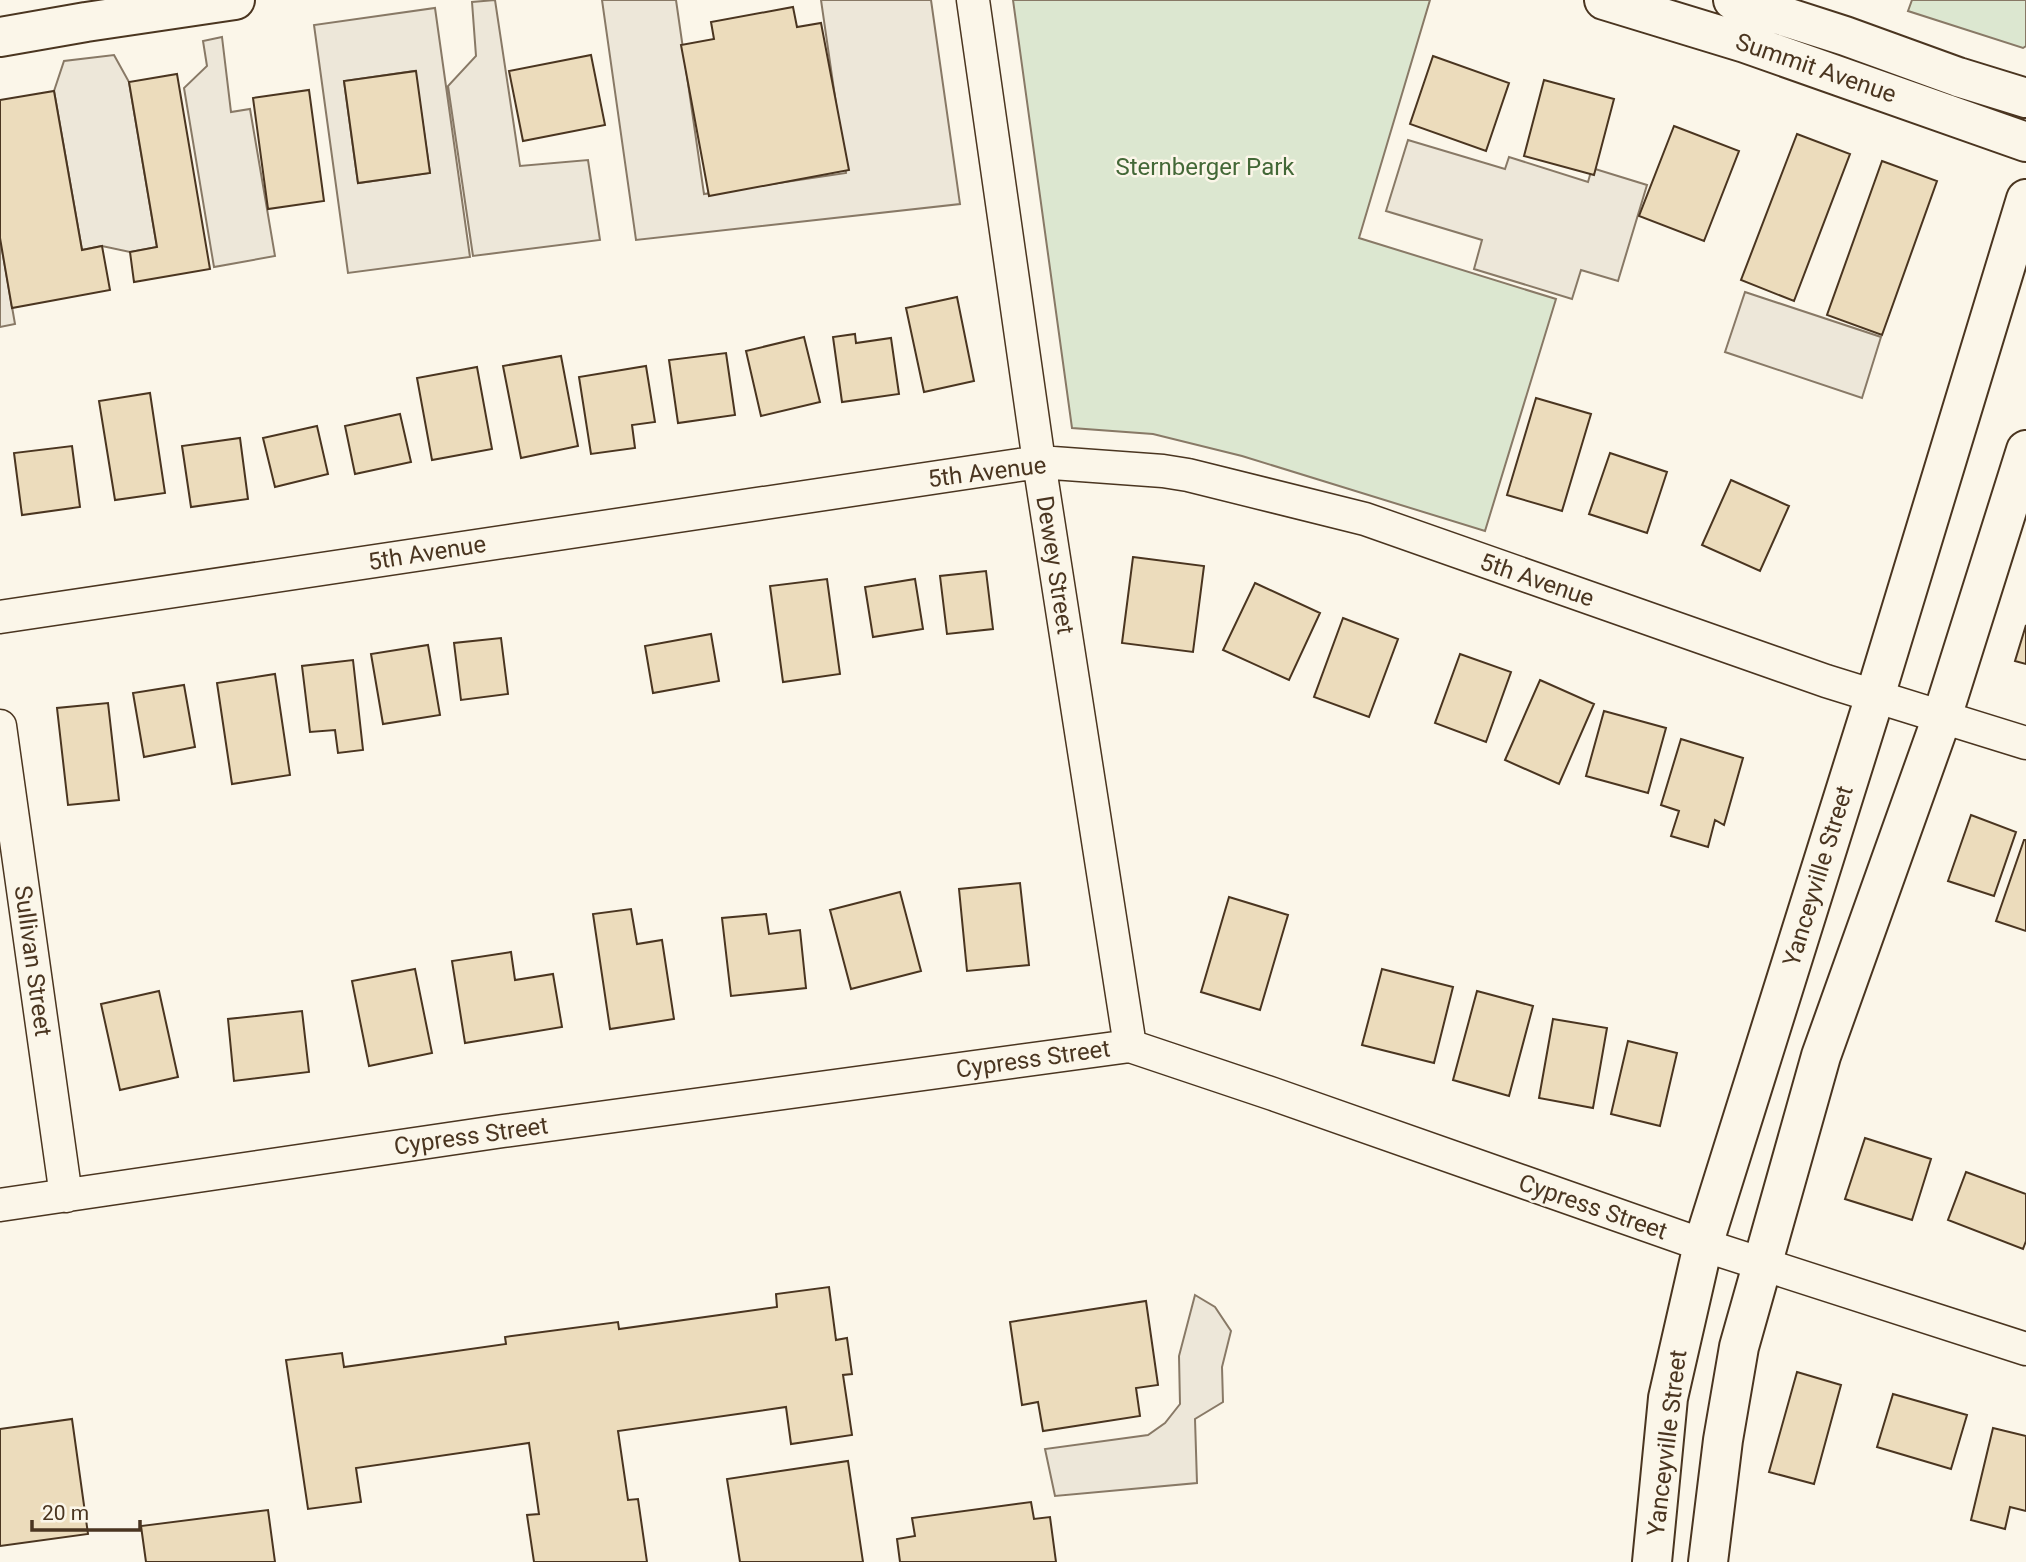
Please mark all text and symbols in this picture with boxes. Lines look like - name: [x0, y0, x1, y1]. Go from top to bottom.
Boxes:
- street label: Summit Avenue: [1732, 27, 1900, 109]
- park label: Sternberger Park: [1116, 153, 1295, 181]
- street label: 5th Avenue: [926, 451, 1048, 493]
- street label: Dewey Street: [1030, 494, 1080, 636]
- street label: 5th Avenue: [366, 530, 488, 576]
- street label: 5th Avenue: [1476, 547, 1598, 613]
- street label: Yanceyville Street: [1777, 782, 1859, 970]
- street label: Sullivan Street: [9, 884, 57, 1038]
- street label: Cypress Street: [954, 1034, 1112, 1084]
- street label: Cypress Street: [392, 1111, 550, 1161]
- street label: Cypress Street: [1515, 1169, 1671, 1246]
- street label: Yanceyville Street: [1642, 1348, 1692, 1538]
- scale bar: [32, 1488, 140, 1532]
- text: 20 m: [42, 1501, 89, 1525]

